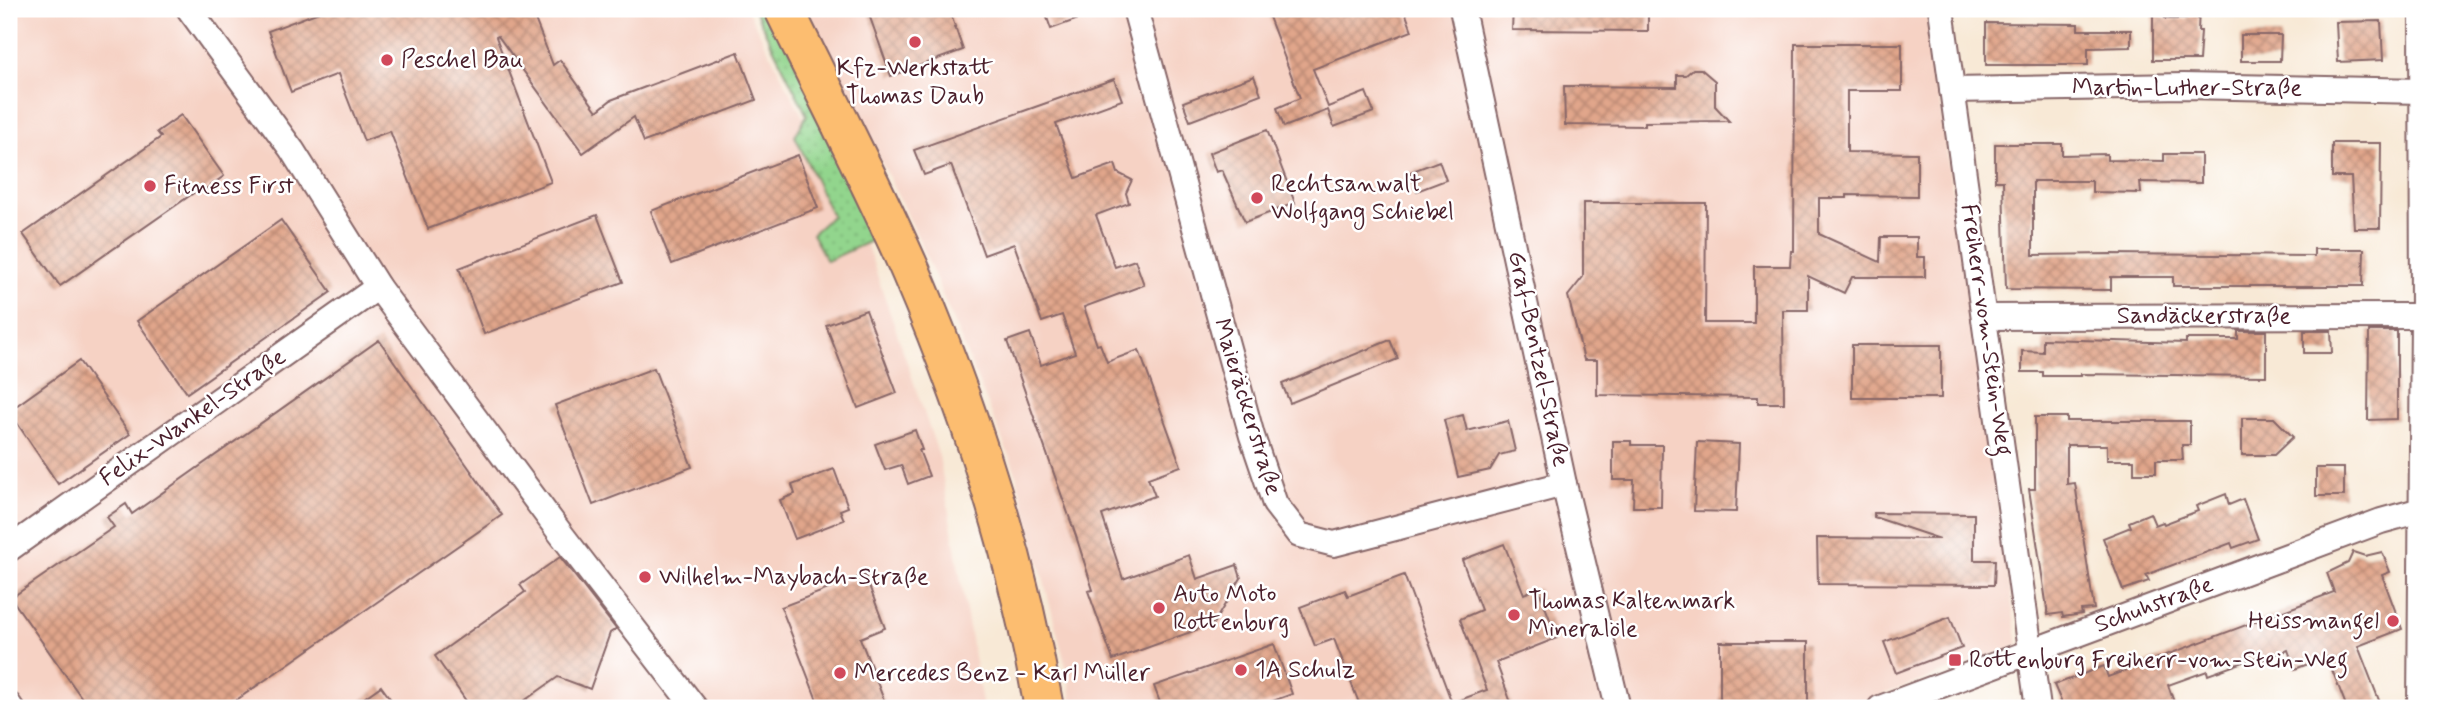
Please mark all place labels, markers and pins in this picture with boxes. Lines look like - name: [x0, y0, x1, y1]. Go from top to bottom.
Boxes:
- marker: Kfz-Werkstatt Thomas Daub: [907, 34, 923, 50]
- place label: Peschel Bau: [401, 45, 523, 76]
- marker: Peschel Bau: [379, 52, 395, 68]
- place label: Kfz-Werkstatt Thomas Daub: [836, 53, 994, 112]
- place label: Rechtsanwalt Wolfgang Schiebel: [1271, 169, 1454, 230]
- place label: Fitness First: [164, 171, 294, 202]
- marker: Fitness First: [142, 178, 158, 194]
- marker: Rechtsanwalt Wolfgang Schiebel: [1249, 190, 1265, 206]
- place label: Wilhelm-Maybach-Straße: [659, 562, 929, 593]
- marker: Wilhelm-Maybach-Straße: [637, 569, 653, 585]
- place label: Auto Moto Rottenburg: [1173, 579, 1289, 638]
- place label: Thomas Kaltenmark Mineralöle: [1528, 586, 1735, 645]
- marker: Auto Moto Rottenburg: [1151, 600, 1167, 616]
- place label: Heissmangel: [2248, 606, 2379, 640]
- marker: Thomas Kaltenmark Mineralöle: [1506, 607, 1522, 623]
- marker: Heissmangel: [2385, 613, 2401, 629]
- place label: Rottenburg Freiherr-vom-Stein-Weg: [1969, 645, 2348, 679]
- marker: Rottenburg Freiherr-vom-Stein-Weg: [1947, 652, 1963, 668]
- place label: 1A Schulz: [1255, 655, 1355, 686]
- place label: Mercedes Benz - Karl Müller: [854, 658, 1151, 689]
- marker: 1A Schulz: [1233, 662, 1249, 678]
- marker: Mercedes Benz - Karl Müller: [832, 665, 848, 681]

